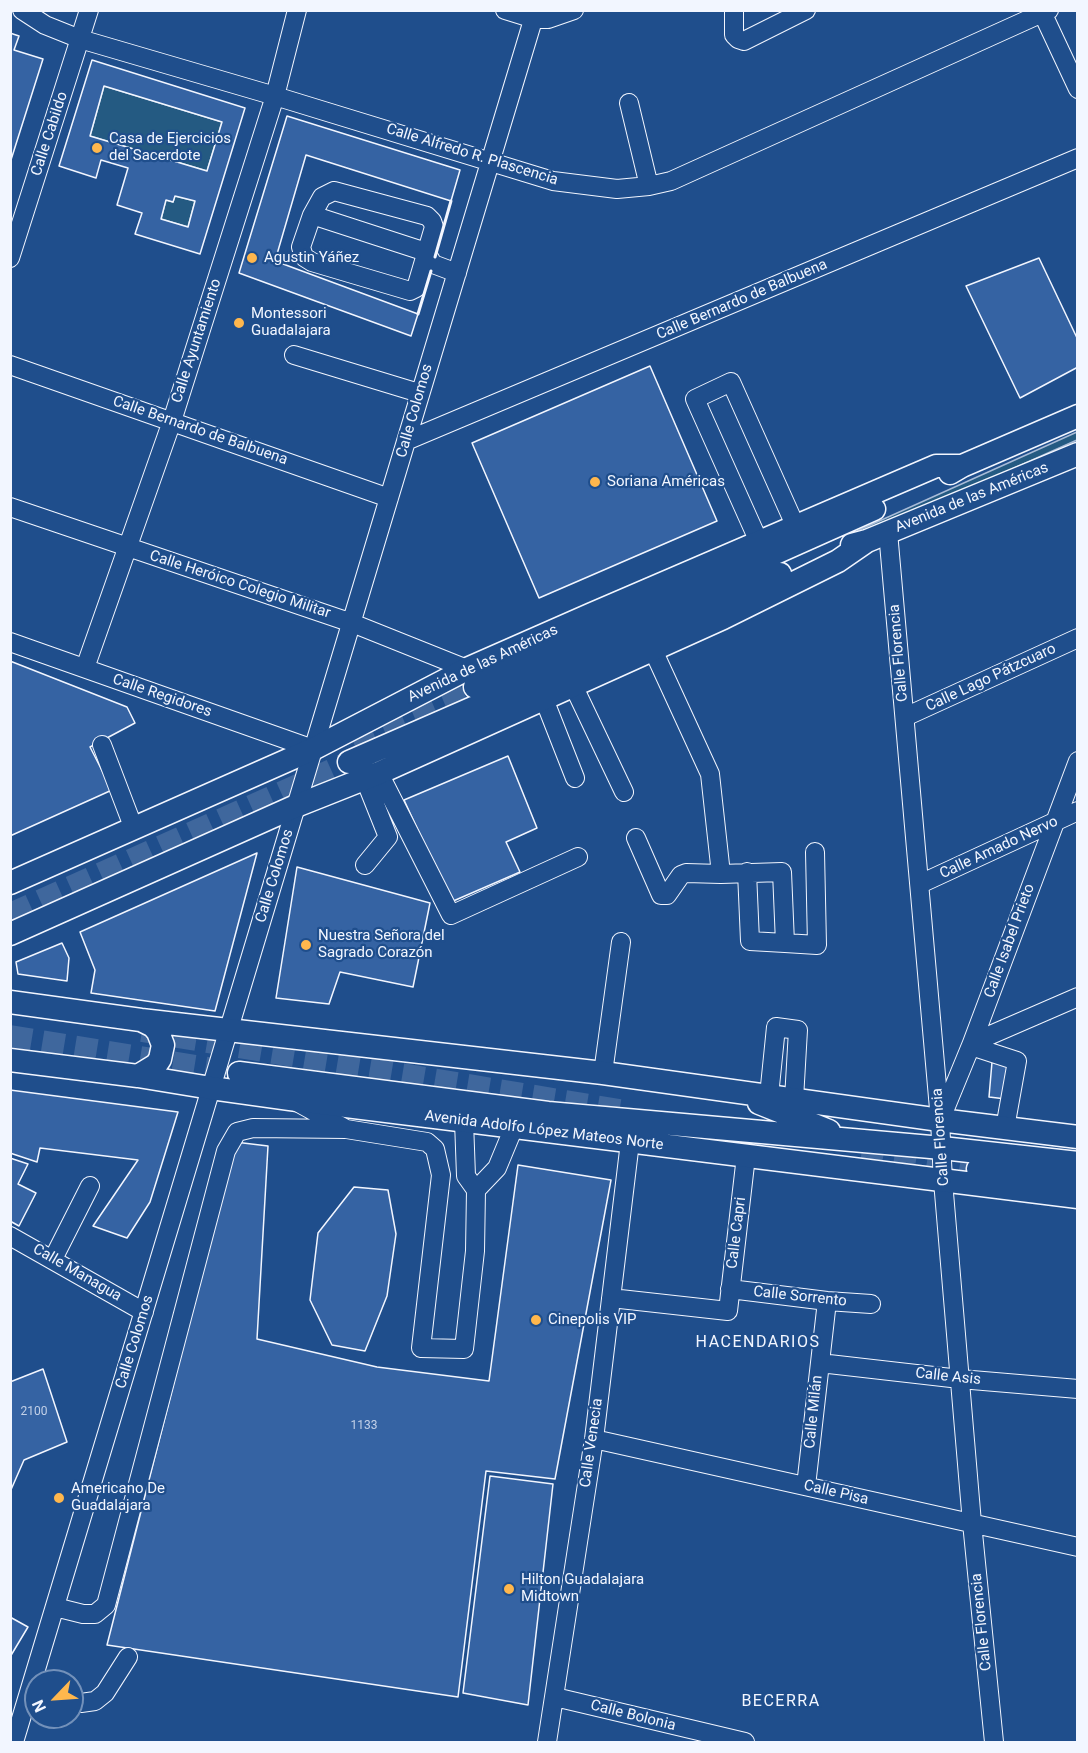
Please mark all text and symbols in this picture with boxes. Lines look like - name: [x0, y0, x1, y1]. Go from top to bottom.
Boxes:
- street label: Calle Cabildo: [28, 90, 72, 178]
- street label: Calle Alfredo R. Plascencia: [384, 120, 560, 190]
- place label: Casa de Ejercicios del Sacerdote: [109, 130, 231, 165]
- marker: Casa de Ejercicios del Sacerdote: [90, 141, 104, 155]
- place label: Agustin Yáñez: [264, 249, 359, 267]
- marker: Agustin Yáñez: [245, 251, 259, 265]
- street label: Calle Bernardo de Balbuena: [654, 256, 830, 344]
- street label: Calle Ayuntamiento: [168, 277, 226, 405]
- place label: Montessori Guadalajara: [251, 305, 331, 340]
- marker: Montessori Guadalajara: [232, 316, 246, 330]
- street label: Calle Colomos: [393, 362, 437, 460]
- street label: Calle Bernardo de Balbuena: [110, 393, 290, 469]
- street label: Avenida de las Américas: [893, 459, 1051, 537]
- place label: Soriana Américas: [607, 473, 725, 491]
- marker: Soriana Américas: [588, 475, 602, 489]
- street label: Calle Heróico Colegio Militar: [147, 547, 333, 623]
- street label: Calle Florencia: [886, 603, 912, 703]
- street label: Avenida de las Américas: [405, 621, 561, 707]
- street label: Calle Lago Pátzcuaro: [923, 640, 1059, 716]
- street label: Calle Regidores: [110, 671, 214, 721]
- street label: Calle Amado Nervo: [937, 813, 1061, 883]
- street label: Calle Colomos: [252, 827, 298, 925]
- street label: Calle Isabel Prieto: [981, 882, 1039, 1000]
- place label: Nuestra Señora del Sagrado Corazón: [318, 927, 445, 962]
- marker: Nuestra Señora del Sagrado Corazón: [299, 938, 313, 952]
- street label: Calle Florencia: [929, 1087, 953, 1187]
- street label: Avenida Adolfo López Mateos Norte: [423, 1107, 665, 1155]
- street label: Calle Capri: [724, 1196, 750, 1270]
- street label: Calle Managua: [29, 1240, 125, 1306]
- street label: Calle Sorrento: [752, 1283, 848, 1311]
- street label: Calle Colomos: [112, 1293, 158, 1391]
- place label: Cinepolis VIP: [548, 1311, 636, 1329]
- marker: Cinepolis VIP: [529, 1313, 543, 1327]
- district label: HACENDARIOS: [696, 1333, 820, 1353]
- street label: Calle Asis: [914, 1365, 982, 1389]
- street label: Calle Milán: [801, 1374, 827, 1450]
- street label: Calle Venecia: [577, 1397, 607, 1489]
- house number: 2100: [21, 1405, 47, 1419]
- house number: 1133: [351, 1419, 377, 1433]
- street label: Calle Pisa: [802, 1477, 870, 1509]
- place label: Americano De Guadalajara: [71, 1480, 165, 1515]
- marker: Americano De Guadalajara: [52, 1491, 66, 1505]
- place label: Hilton Guadalajara Midtown: [521, 1571, 644, 1606]
- street label: Calle Florencia: [968, 1572, 996, 1672]
- marker: Hilton Guadalajara Midtown: [502, 1582, 516, 1596]
- north arrow: [24, 1669, 84, 1729]
- district label: BECERRA: [741, 1692, 821, 1712]
- text: N: [28, 1697, 50, 1715]
- street label: Calle Bolonia: [589, 1697, 677, 1735]

